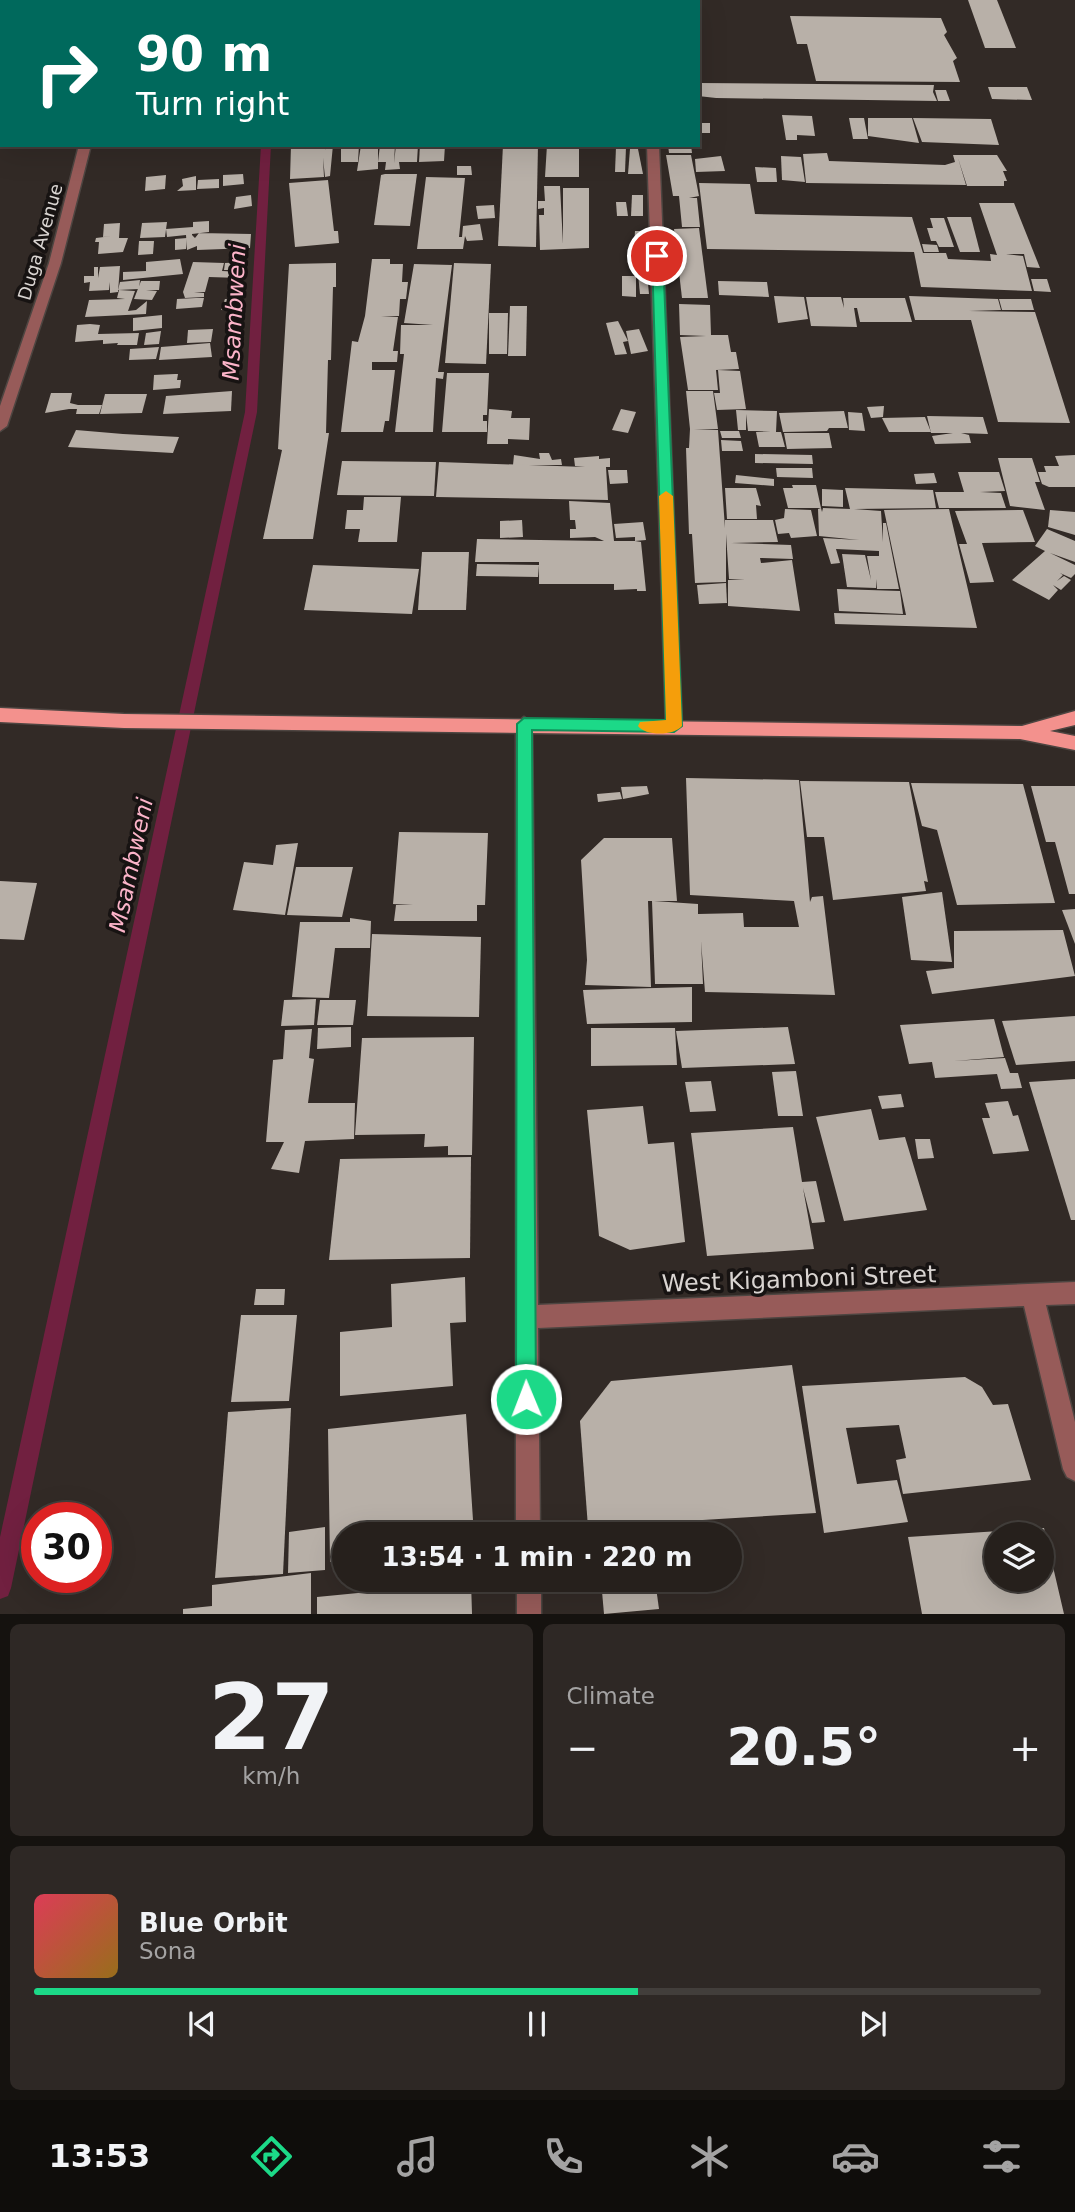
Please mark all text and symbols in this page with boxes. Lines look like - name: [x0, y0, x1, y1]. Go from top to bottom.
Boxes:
- text: 90 m: [136, 26, 272, 83]
- icon: right: [21, 28, 112, 119]
- text: Turn right: [136, 85, 289, 123]
- street label: Duga Avenue: [13, 181, 67, 303]
- pin: [627, 226, 687, 286]
- icon: arrive: [638, 237, 676, 275]
- water label: Msambweni: [217, 242, 251, 381]
- water label: Msambweni: [104, 795, 158, 935]
- street label: West Kigamboni Street: [661, 1260, 937, 1298]
- position arrow: [489, 1362, 563, 1436]
- speed limit sign: 30: [21, 1502, 112, 1593]
- map controls: [984, 1522, 1054, 1592]
- button: layers: [984, 1522, 1054, 1592]
- text: 13:54 · 1 min · 220 m: [382, 1542, 692, 1572]
- text: 27: [208, 1665, 335, 1770]
- text: Climate: [567, 1683, 655, 1709]
- text: 20.5°: [727, 1717, 881, 1777]
- text: −: [567, 1726, 598, 1770]
- text: +: [1009, 1726, 1041, 1770]
- text: km/h: [242, 1763, 300, 1789]
- text: Blue Orbit: [139, 1908, 288, 1938]
- text: Sona: [139, 1938, 196, 1964]
- icon: previous: [183, 2005, 221, 2043]
- icon: pause: [518, 2005, 556, 2043]
- icon: next: [854, 2005, 892, 2043]
- icon: directions: [247, 2132, 296, 2181]
- icon: music: [393, 2132, 442, 2181]
- icon: phone: [539, 2132, 588, 2181]
- icon: climate: [685, 2132, 734, 2181]
- icon: car: [831, 2132, 880, 2181]
- icon: filters: [977, 2132, 1026, 2181]
- text: 13:53: [49, 2137, 150, 2175]

